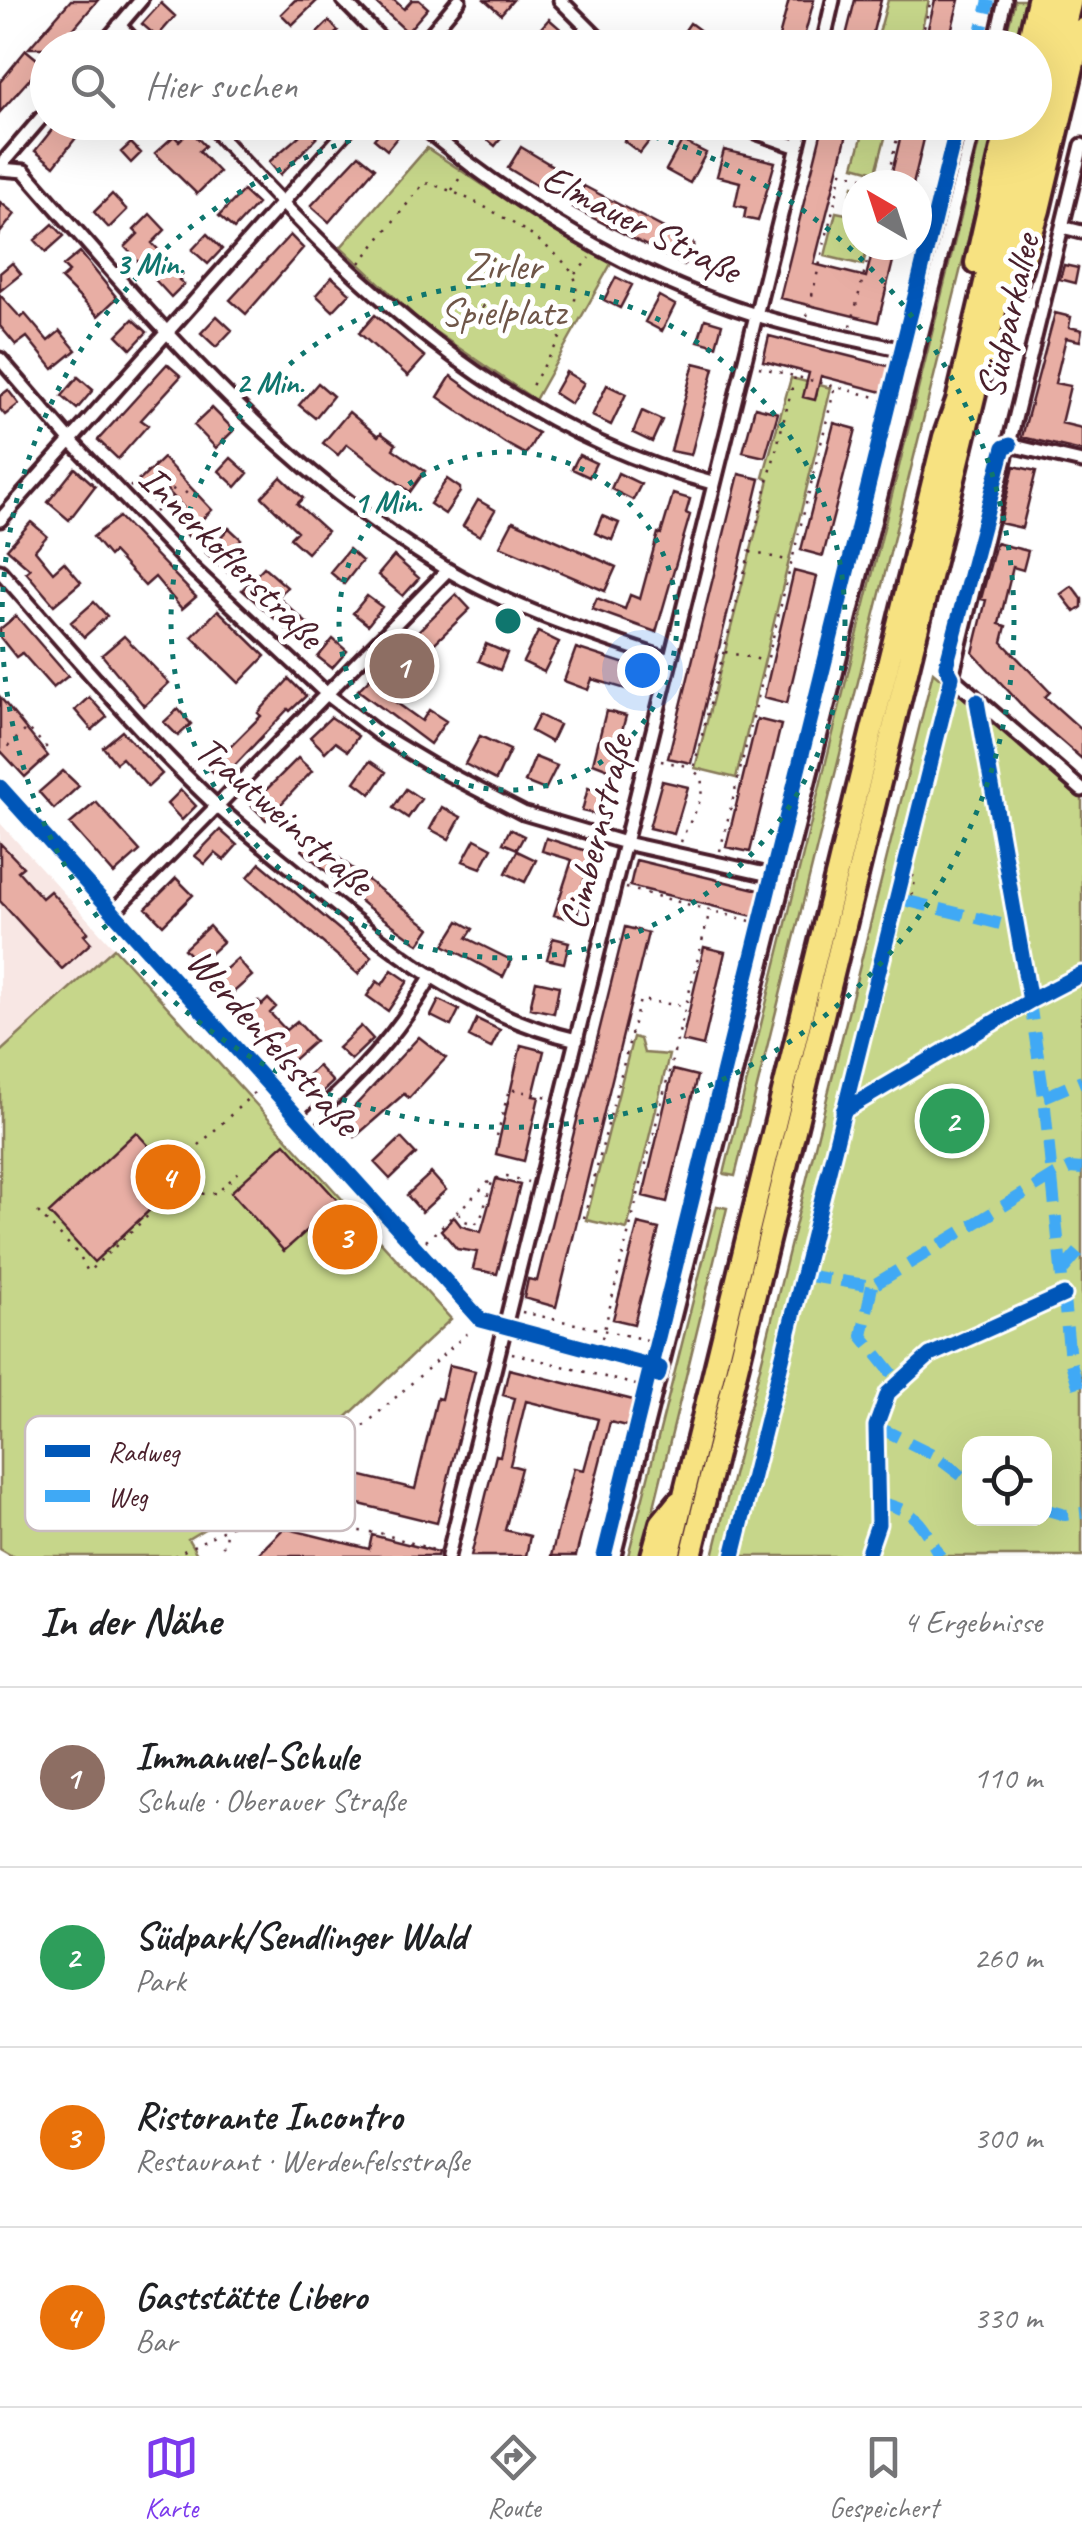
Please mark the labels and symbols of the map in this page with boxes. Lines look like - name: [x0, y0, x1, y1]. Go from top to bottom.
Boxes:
- street label: Elmauer Straße: [534, 153, 752, 297]
- north arrow: [842, 170, 932, 260]
- street label: Südparkallee: [965, 226, 1052, 403]
- park label: Zirler Spielplatz: [440, 241, 568, 337]
- text: 3 Min.: [116, 245, 185, 283]
- text: 2 Min.: [236, 364, 305, 402]
- street label: Innerkoflerstraße: [128, 454, 336, 662]
- text: 1 Min.: [354, 483, 423, 521]
- centre of rings: [490, 603, 526, 639]
- pin: 1: [370, 628, 434, 704]
- your location: [617, 645, 668, 696]
- street label: Trautweinstraße: [185, 725, 386, 909]
- street label: Cimbernstraße: [548, 727, 645, 934]
- street label: Werdenfelsstraße: [176, 937, 373, 1148]
- pin: 2: [920, 1084, 984, 1158]
- pin: 4: [136, 1140, 200, 1214]
- pin: 3: [312, 1200, 378, 1274]
- legend: [25, 1416, 355, 1531]
- text: Radweg: [108, 1434, 182, 1469]
- text: Weg: [108, 1479, 149, 1514]

